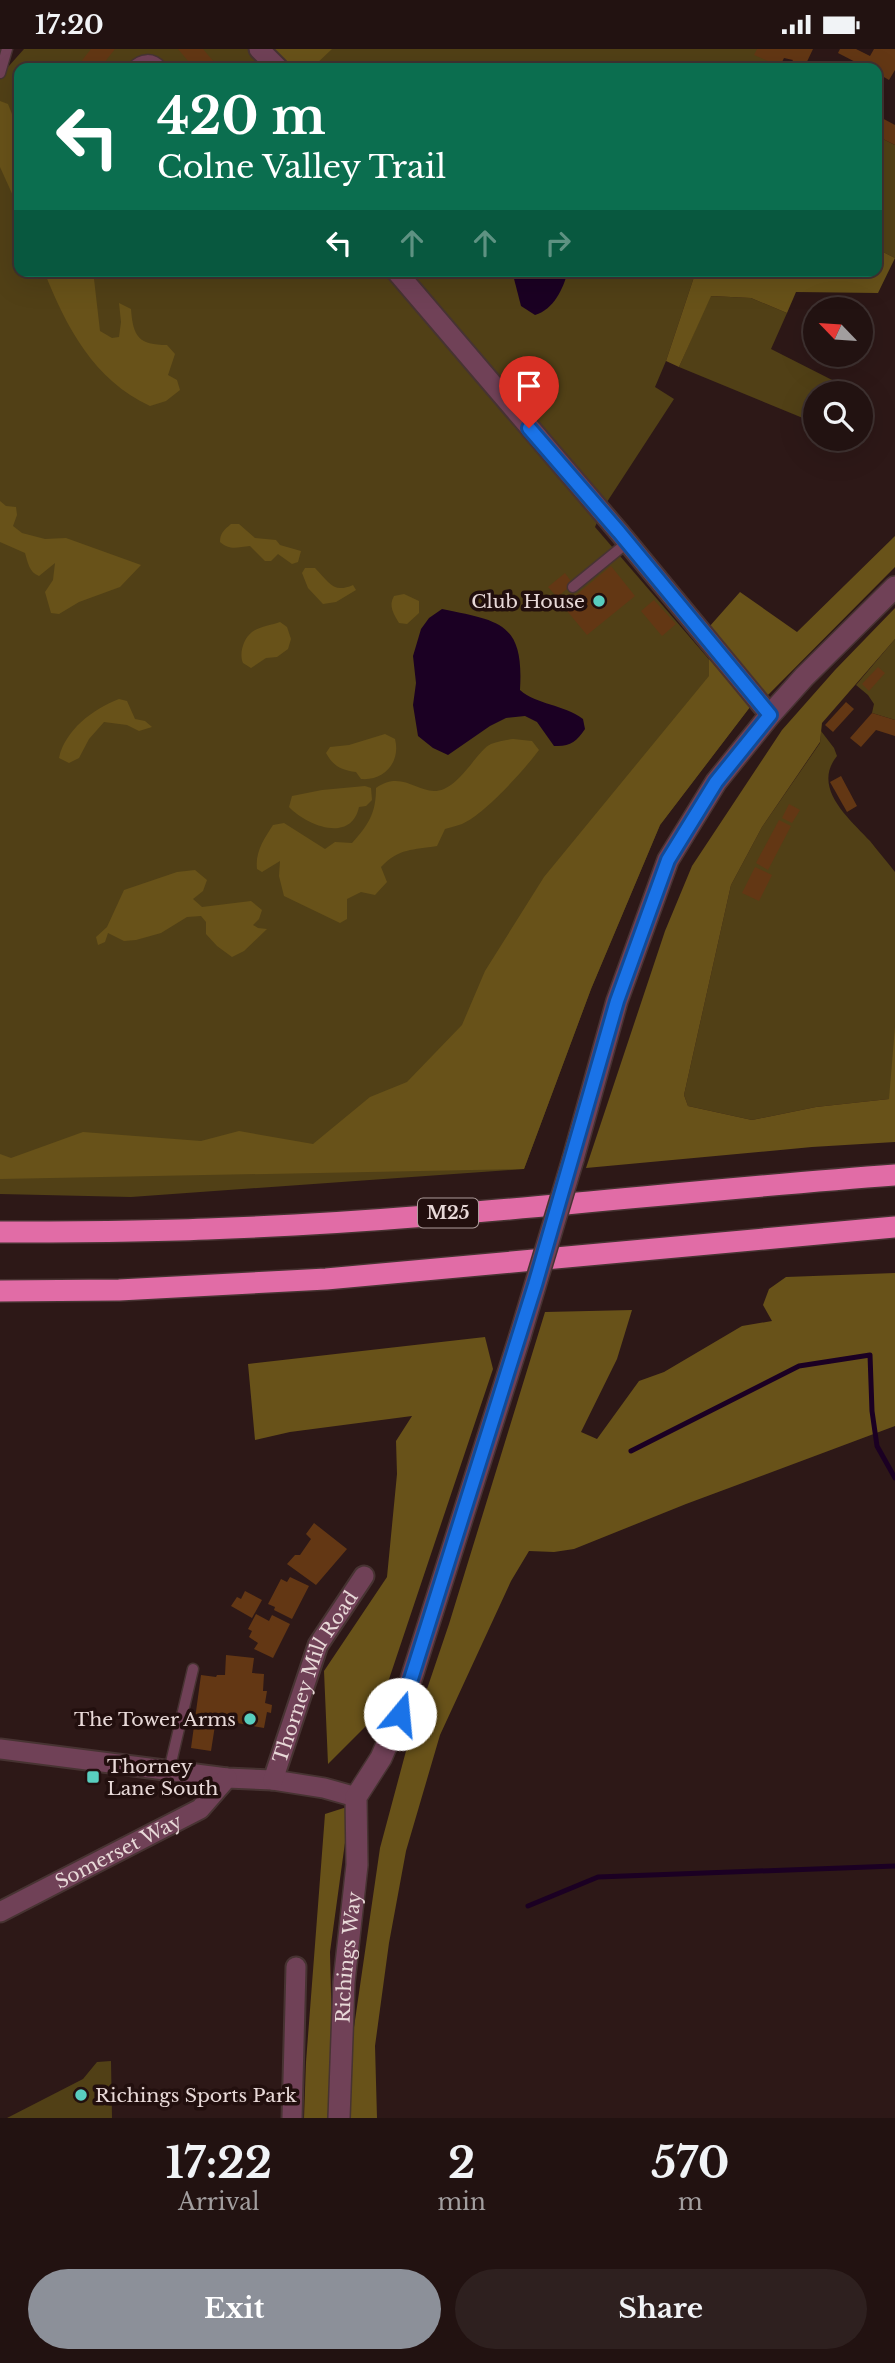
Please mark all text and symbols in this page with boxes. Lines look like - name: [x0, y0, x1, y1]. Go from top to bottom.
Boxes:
- text: 17:20: [35, 9, 104, 41]
- text: 420 m: [157, 86, 326, 147]
- icon: left: [42, 91, 133, 182]
- text: Colne Valley Trail: [157, 147, 446, 187]
- icon: left: [320, 224, 358, 262]
- icon: ahead: [393, 224, 431, 262]
- icon: ahead: [466, 224, 504, 262]
- icon: right: [539, 224, 577, 262]
- north arrow: [803, 297, 873, 367]
- map controls: [803, 297, 873, 451]
- pin: [499, 356, 559, 428]
- icon: arrive: [510, 367, 548, 405]
- button: search: [803, 381, 873, 451]
- place label: Club House: [471, 590, 585, 613]
- marker: Club House: [591, 593, 607, 609]
- road number: M25: [418, 1198, 478, 1227]
- street label: Thorney Mill Road: [269, 1586, 363, 1766]
- position arrow: [363, 1677, 437, 1751]
- place label: The Tower Arms: [74, 1708, 236, 1731]
- marker: The Tower Arms: [242, 1711, 258, 1727]
- place label: Thorney Lane South: [107, 1755, 218, 1800]
- marker: Thorney Lane South: [85, 1769, 101, 1785]
- street label: Somerset Way: [51, 1809, 186, 1894]
- street label: Richings Way: [331, 1890, 366, 2024]
- place label: Richings Sports Park: [95, 2084, 297, 2107]
- marker: Richings Sports Park: [73, 2087, 89, 2103]
- text: 17:22: [165, 2137, 272, 2189]
- text: 2: [448, 2137, 475, 2189]
- text: 570: [651, 2137, 730, 2189]
- text: Arrival: [178, 2188, 259, 2216]
- text: min: [437, 2188, 486, 2216]
- text: m: [678, 2188, 703, 2216]
- button: Exit: [28, 2269, 441, 2349]
- button: Share: [455, 2269, 867, 2349]

